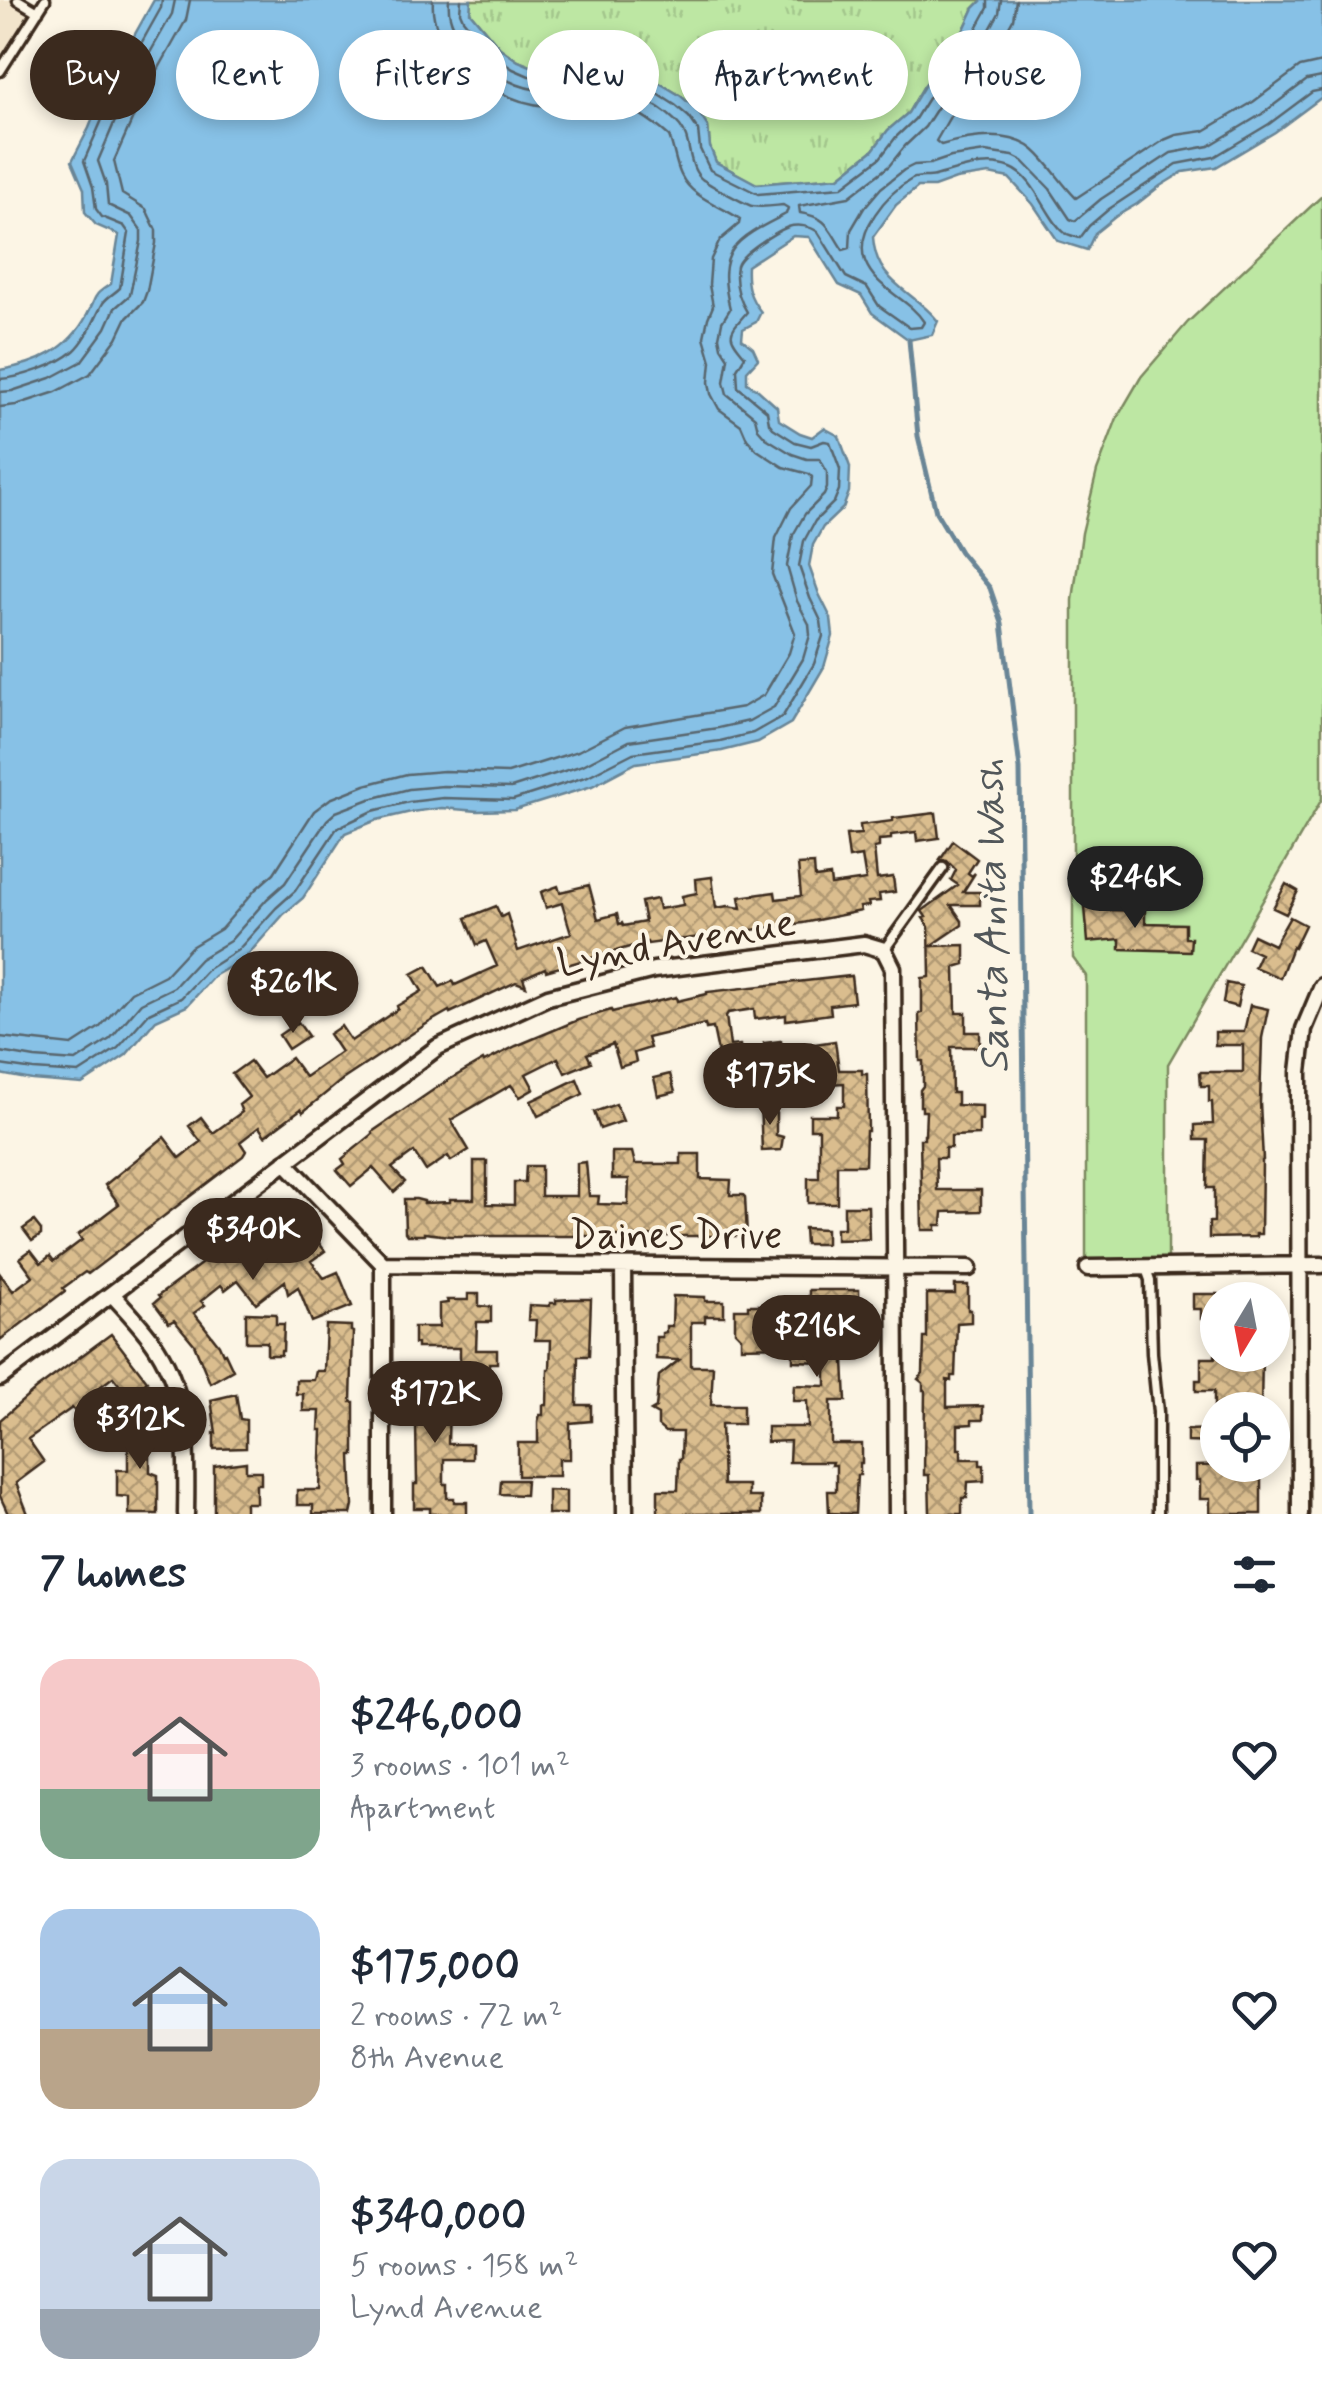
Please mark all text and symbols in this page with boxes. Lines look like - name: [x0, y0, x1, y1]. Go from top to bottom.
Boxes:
- chip: Buy: [30, 30, 156, 120]
- chip: Rent: [176, 30, 319, 120]
- chip: Filters: [339, 30, 507, 120]
- chip: New: [527, 30, 659, 120]
- chip: Apartment: [679, 30, 908, 120]
- chip: House: [928, 30, 1081, 120]
- water label: Santa Anita Wash: [963, 758, 1024, 1074]
- pin: $246K: [1065, 846, 1205, 931]
- text: $246K: [1089, 857, 1181, 899]
- street label: Lynd Avenue: [554, 897, 800, 990]
- pin: $261K: [223, 951, 363, 1036]
- text: $261K: [249, 962, 337, 1004]
- pin: $175K: [700, 1043, 840, 1128]
- text: $175K: [725, 1054, 815, 1096]
- pin: $340K: [183, 1198, 323, 1283]
- text: $340K: [206, 1209, 300, 1251]
- street label: Daines Drive: [569, 1211, 783, 1263]
- north arrow: [1200, 1282, 1290, 1372]
- map controls: [1200, 1282, 1290, 1482]
- pin: $216K: [747, 1295, 887, 1380]
- text: $216K: [774, 1306, 860, 1348]
- pin: $172K: [365, 1361, 505, 1446]
- text: $172K: [390, 1372, 480, 1414]
- pin: $312K: [70, 1387, 210, 1472]
- button: locate: [1200, 1392, 1290, 1482]
- text: $312K: [96, 1398, 184, 1440]
- text: 7 homes: [40, 1547, 187, 1602]
- icon: filters: [1227, 1547, 1282, 1602]
- text: $246,000: [350, 1690, 522, 1745]
- icon: home: [120, 1699, 240, 1819]
- icon: heart: [1227, 1732, 1282, 1787]
- text: 3 rooms · 101 m²: [350, 1745, 570, 1787]
- text: Apartment: [350, 1787, 495, 1829]
- text: $175,000: [350, 1940, 520, 1995]
- icon: home: [120, 1949, 240, 2069]
- icon: heart: [1227, 1982, 1282, 2037]
- text: 2 rooms · 72 m²: [350, 1995, 563, 2037]
- text: 8th Avenue: [350, 2037, 504, 2079]
- text: $340,000: [350, 2190, 526, 2245]
- icon: home: [120, 2199, 240, 2319]
- icon: heart: [1227, 2232, 1282, 2287]
- text: 5 rooms · 158 m²: [350, 2245, 578, 2287]
- text: Lynd Avenue: [350, 2287, 543, 2329]

